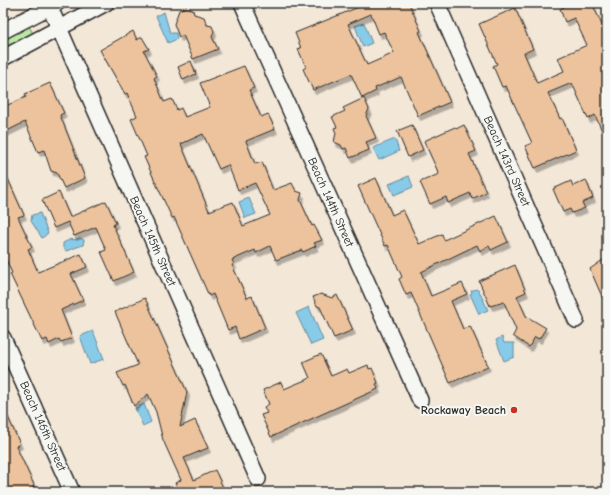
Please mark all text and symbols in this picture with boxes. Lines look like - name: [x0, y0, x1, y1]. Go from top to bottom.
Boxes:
- street label: Beach 143rd Street: [481, 114, 533, 209]
- street label: Beach 144th Street: [305, 155, 357, 249]
- street label: Beach 145th Street: [127, 194, 179, 289]
- street label: Beach 146th Street: [17, 379, 69, 474]
- place label: Rockaway Beach: [421, 403, 506, 417]
- marker: Rockaway Beach: [509, 405, 519, 415]

